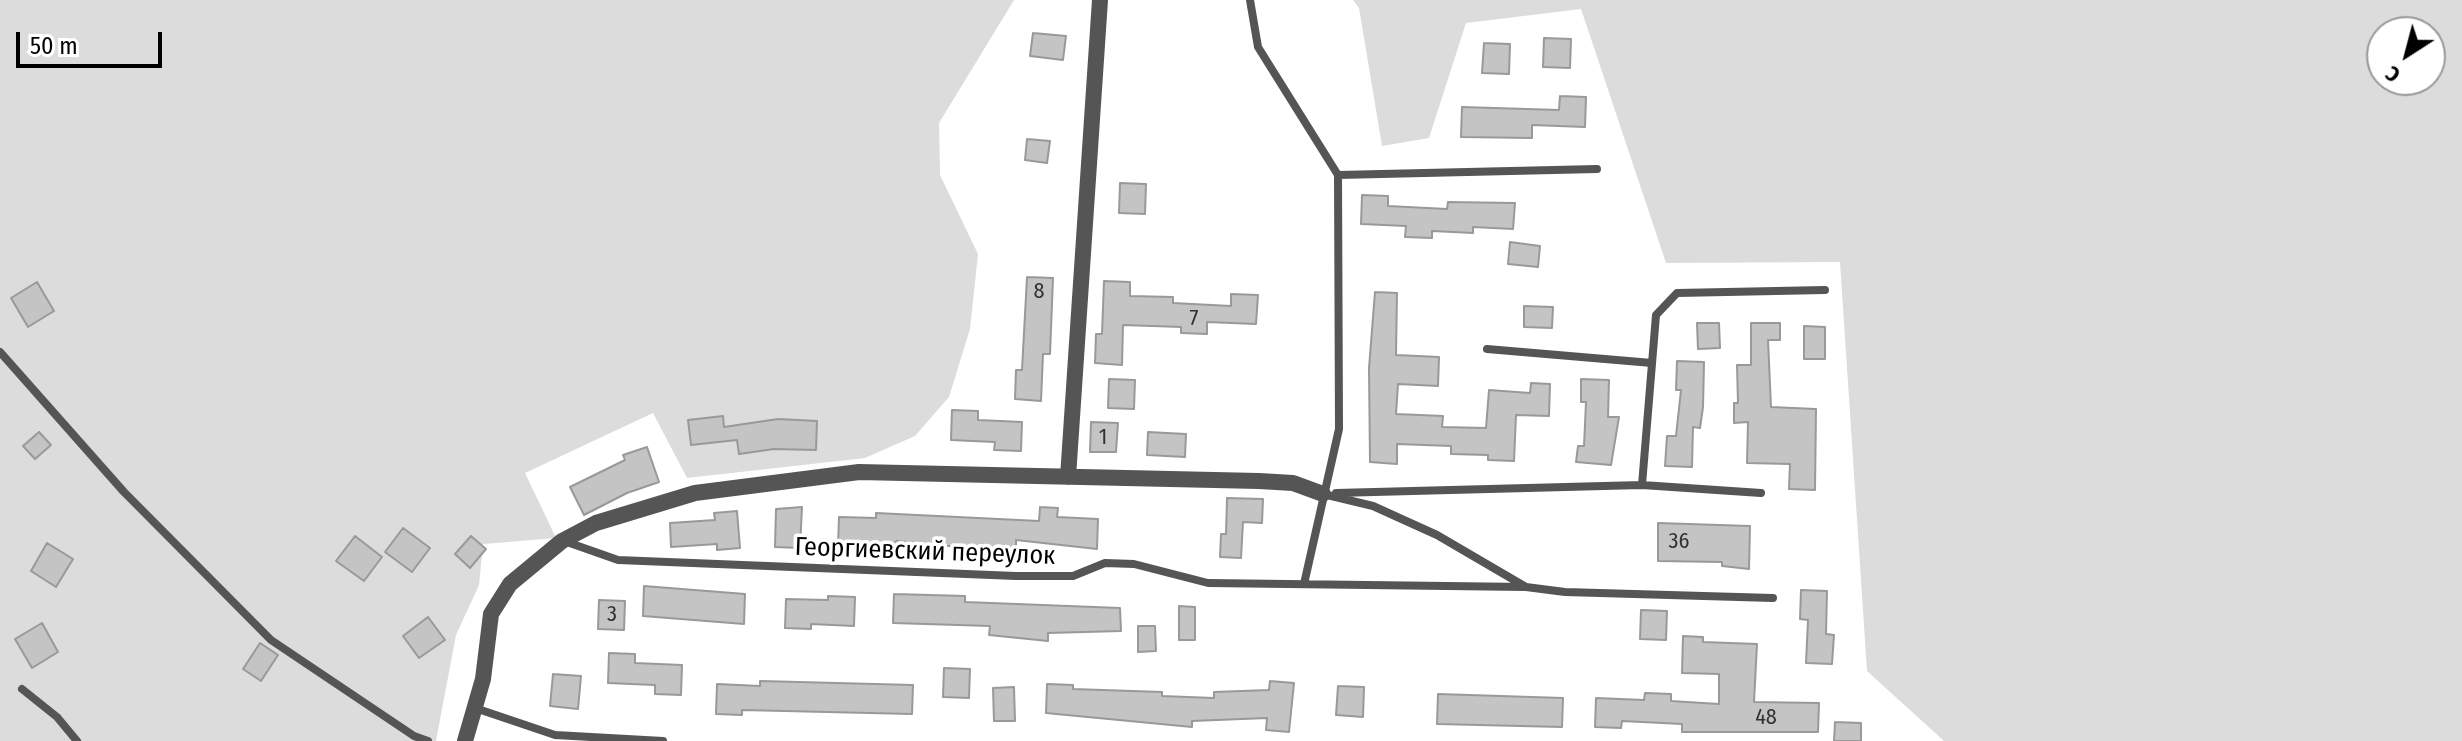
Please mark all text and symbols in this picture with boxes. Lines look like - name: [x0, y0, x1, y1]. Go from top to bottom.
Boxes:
- scale bar: [20, 16, 166, 66]
- north arrow: [2366, 16, 2446, 96]
- text: 50 m: [30, 32, 78, 60]
- text: С: [2380, 60, 2405, 89]
- house number: 8: [1034, 279, 1044, 305]
- house number: 7: [1190, 306, 1198, 332]
- house number: 1: [1099, 425, 1107, 451]
- house number: 36: [1669, 529, 1689, 555]
- street label: Георгиевский переулок: [794, 532, 1056, 572]
- house number: 3: [607, 602, 617, 628]
- house number: 48: [1755, 705, 1777, 731]

